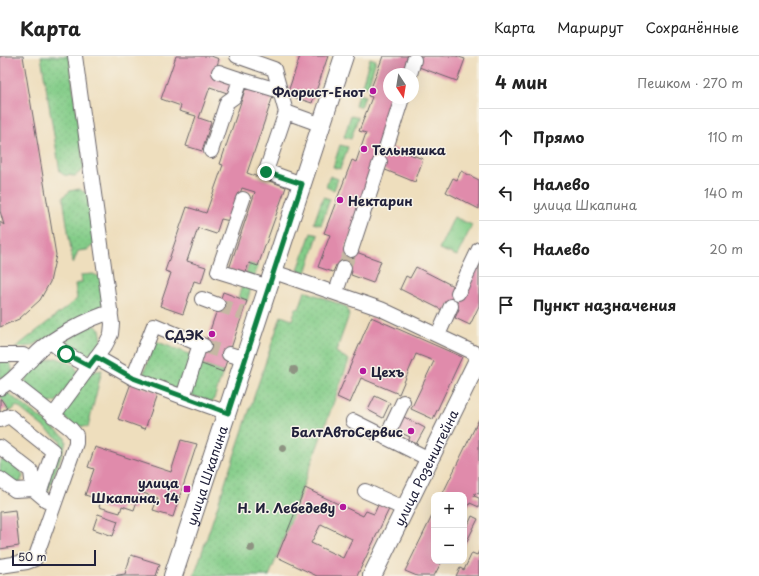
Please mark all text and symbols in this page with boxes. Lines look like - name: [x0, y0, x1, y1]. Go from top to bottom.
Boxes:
- text: Карта: [20, 14, 81, 42]
- text: Карта: [494, 17, 535, 38]
- text: Маршрут: [557, 17, 623, 38]
- text: Сохранённые: [645, 17, 739, 38]
- north arrow: [383, 68, 419, 104]
- text: 4 мин: [495, 69, 548, 95]
- text: Пешком · 270 m: [637, 73, 743, 92]
- place label: Флорист-Енот: [272, 82, 365, 101]
- marker: Флорист-Енот: [368, 86, 378, 96]
- text: Прямо: [533, 125, 584, 148]
- icon: ahead: [495, 126, 517, 148]
- text: 110 m: [708, 127, 743, 146]
- place label: Тельняшка: [372, 140, 446, 159]
- marker: Тельняшка: [359, 144, 369, 154]
- route end: [257, 163, 275, 181]
- text: Налево: [533, 172, 590, 195]
- icon: left: [495, 182, 517, 204]
- text: 140 m: [704, 183, 743, 202]
- place label: Нектарин: [348, 191, 413, 210]
- marker: Нектарин: [335, 195, 345, 205]
- text: улица Шкапина: [533, 195, 637, 214]
- text: Налево: [533, 237, 590, 260]
- icon: left: [495, 238, 517, 260]
- text: 20 m: [709, 239, 743, 258]
- text: Пункт назначения: [533, 293, 676, 316]
- icon: arrive: [495, 294, 517, 316]
- place label: СДЭК: [165, 325, 204, 344]
- marker: СДЭК: [207, 329, 217, 339]
- route start: [57, 345, 75, 363]
- place label: Цехъ: [371, 362, 405, 381]
- marker: Цехъ: [358, 366, 368, 376]
- street label: улица Розенштейна: [389, 405, 462, 529]
- street label: улица Шкапина: [181, 422, 232, 528]
- place label: БалтАвтоСервис: [291, 422, 403, 441]
- marker: БалтАвтоСервис: [406, 426, 416, 436]
- place label: улица Шкапина, 14: [91, 473, 179, 507]
- marker: улица Шкапина, 14: [182, 484, 192, 494]
- map controls: [431, 492, 467, 564]
- button: +: [431, 492, 467, 528]
- place label: Н. И. Лебедеву: [238, 498, 335, 517]
- marker: Н. И. Лебедеву: [338, 502, 348, 512]
- button: −: [431, 528, 467, 564]
- scale bar: [12, 548, 96, 567]
- text: 50 m: [18, 548, 47, 565]

